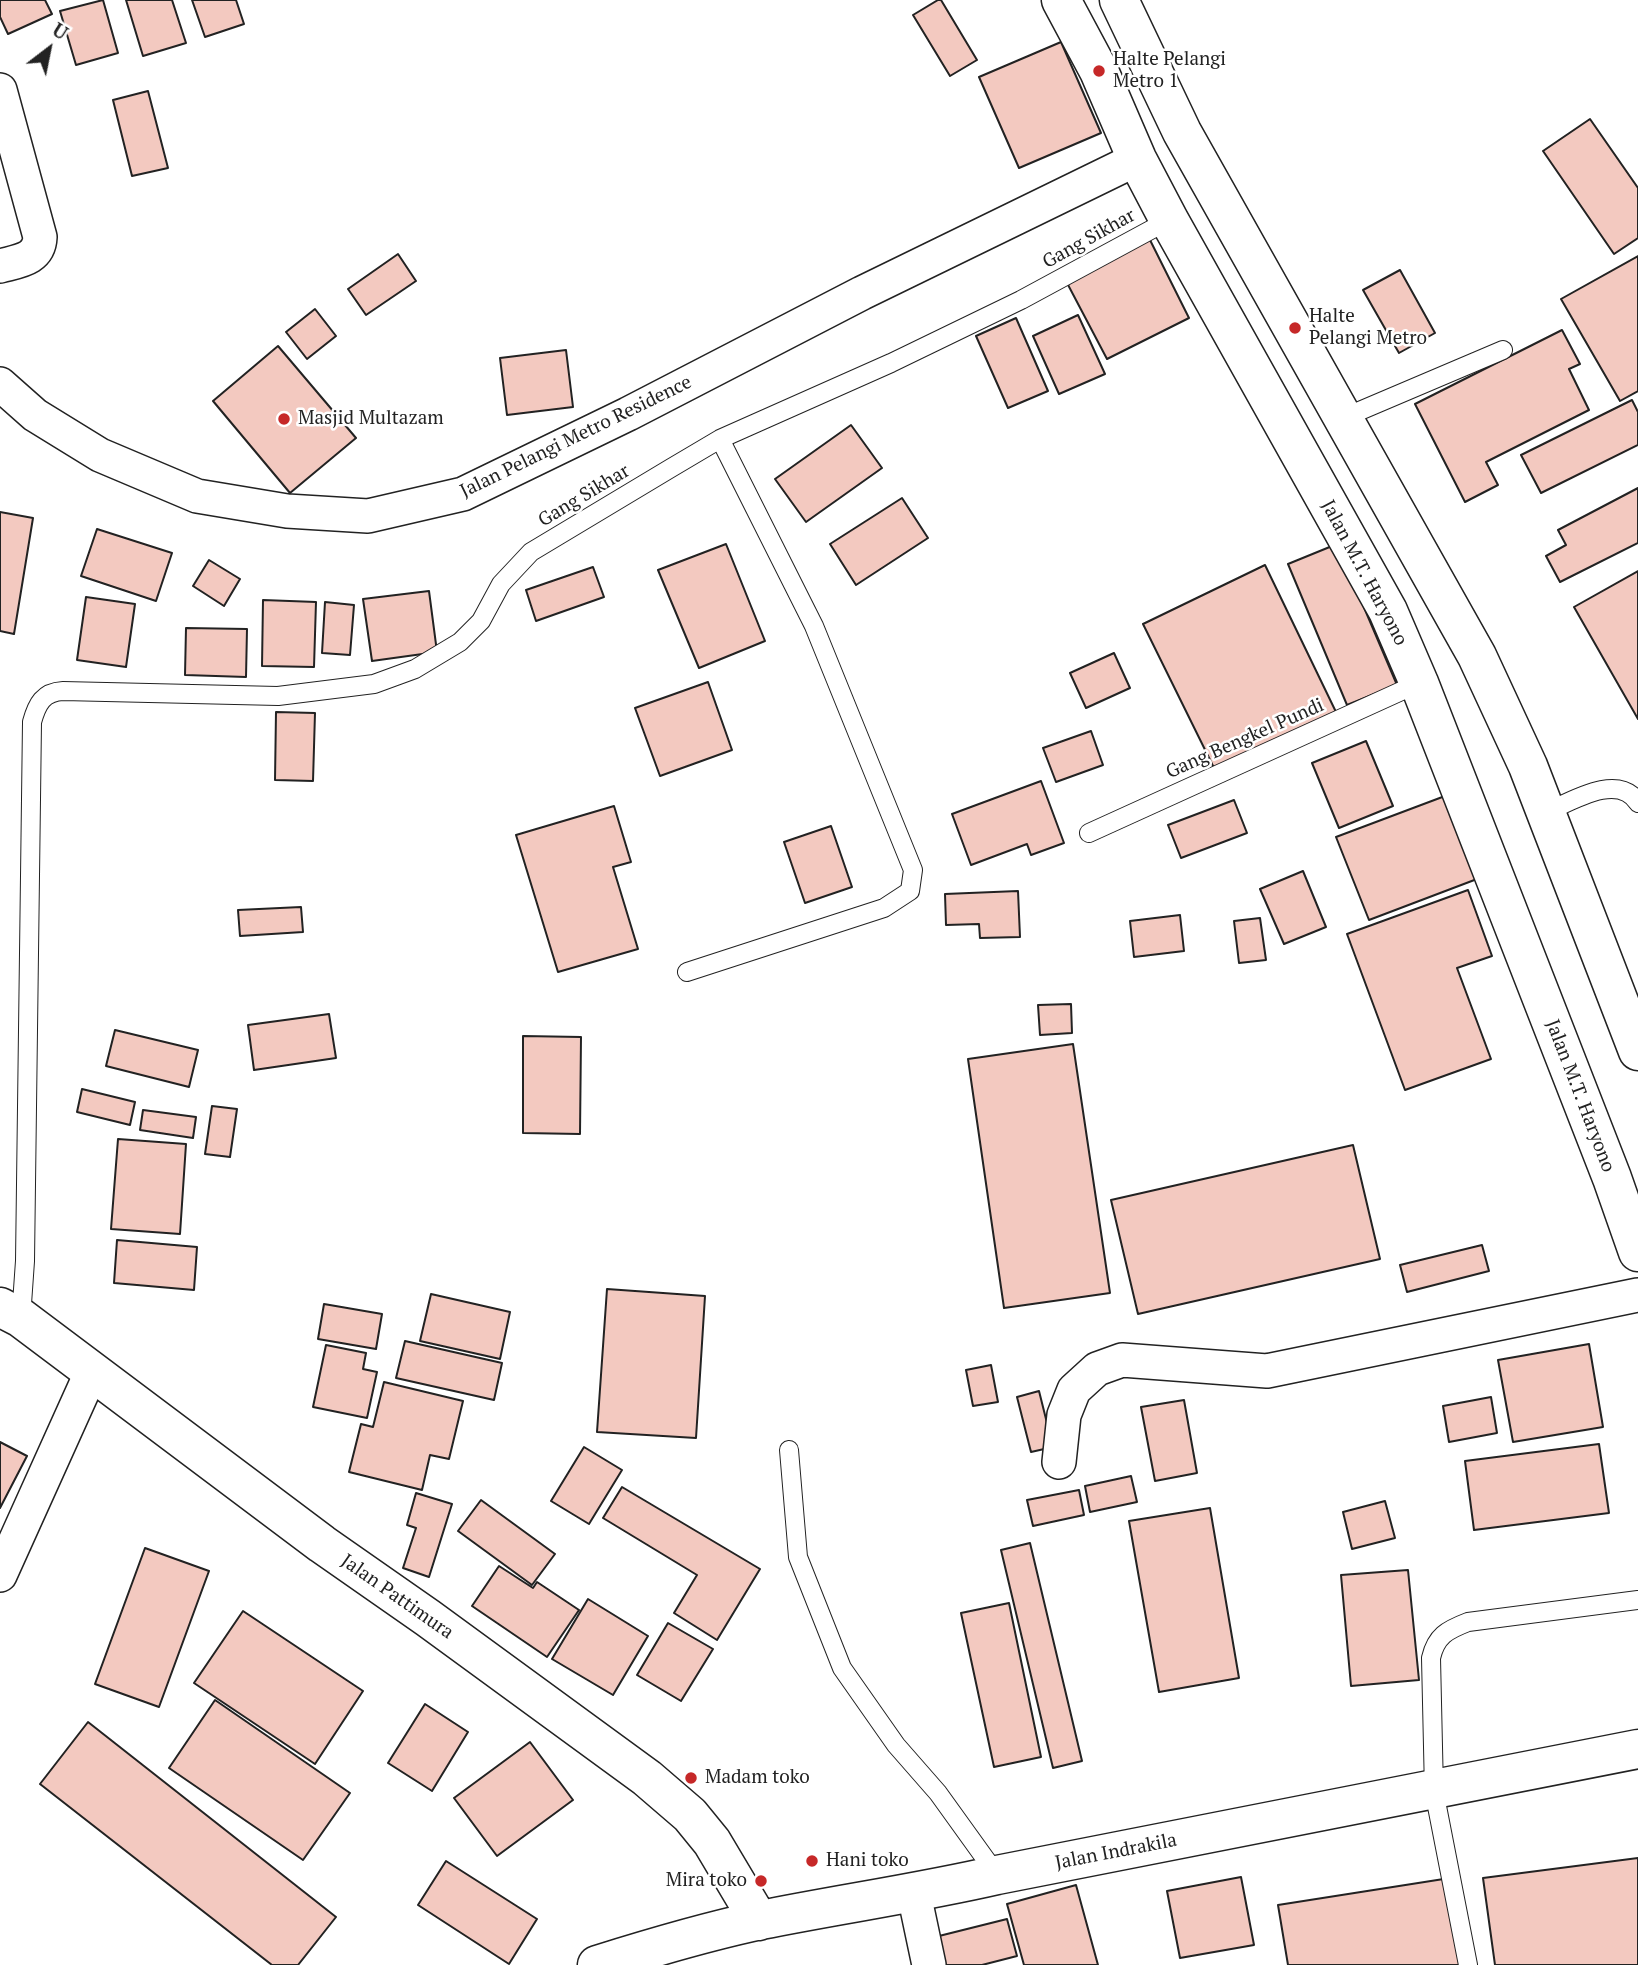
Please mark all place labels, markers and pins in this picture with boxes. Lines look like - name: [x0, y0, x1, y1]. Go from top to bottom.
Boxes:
- place label: Halte Pelangi Metro 1: [1113, 49, 1226, 93]
- marker: Halte Pelangi Metro 1: [1091, 63, 1107, 79]
- place label: Halte Pelangi Metro: [1309, 306, 1427, 350]
- marker: Halte Pelangi Metro: [1287, 320, 1303, 336]
- place label: Masjid Multazam: [298, 408, 444, 430]
- marker: Masjid Multazam: [276, 411, 292, 427]
- place label: Madam toko: [705, 1767, 810, 1789]
- marker: Madam toko: [683, 1770, 699, 1786]
- place label: Hani toko: [826, 1850, 909, 1872]
- marker: Hani toko: [804, 1853, 820, 1869]
- place label: Mira toko: [666, 1870, 747, 1892]
- marker: Mira toko: [753, 1873, 769, 1889]

